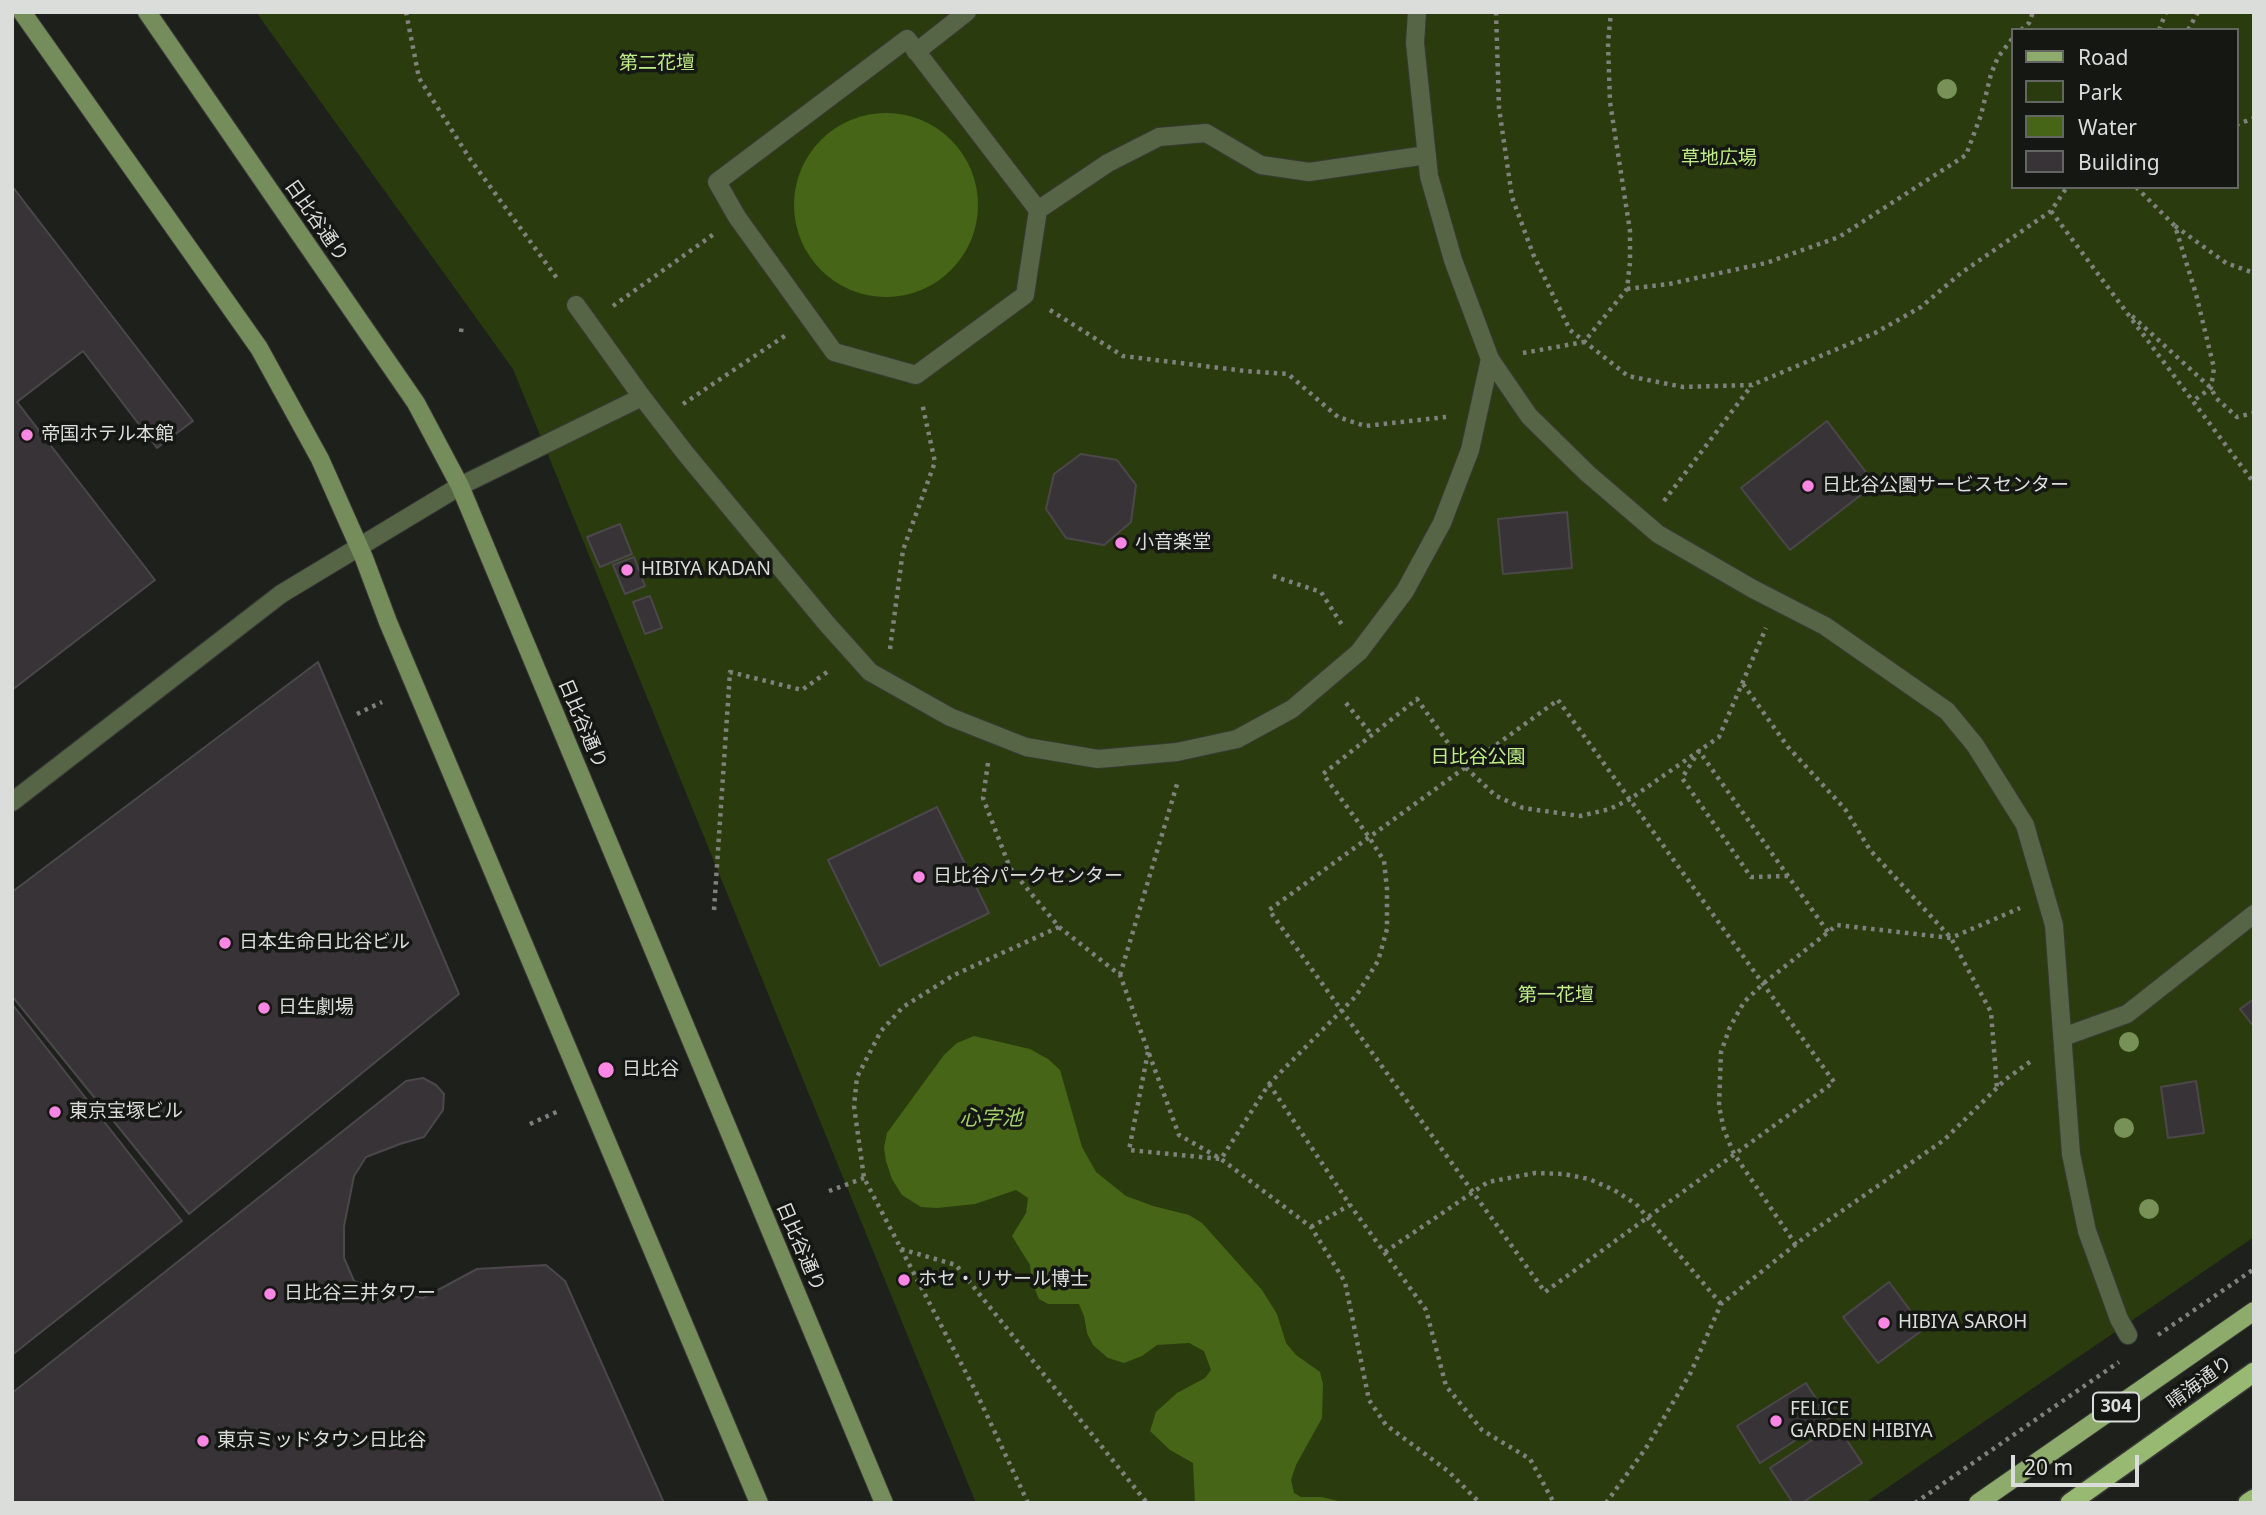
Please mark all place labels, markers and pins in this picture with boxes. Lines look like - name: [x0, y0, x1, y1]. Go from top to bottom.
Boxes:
- place label: 帝国ホテル本館: [41, 424, 174, 446]
- marker: 帝国ホテル本館: [19, 427, 35, 443]
- place label: 日比谷公園サービスセンター: [1822, 475, 2069, 497]
- marker: 日比谷公園サービスセンター: [1800, 478, 1816, 494]
- place label: 小音楽堂: [1135, 532, 1211, 554]
- marker: 小音楽堂: [1113, 535, 1129, 551]
- place label: HIBIYA KADAN: [641, 559, 771, 581]
- marker: HIBIYA KADAN: [619, 562, 635, 578]
- place label: 日比谷パークセンター: [933, 866, 1123, 888]
- marker: 日比谷パークセンター: [911, 869, 927, 885]
- place label: 日本生命日比谷ビル: [239, 932, 410, 954]
- marker: 日本生命日比谷ビル: [217, 935, 233, 951]
- place label: 日生劇場: [278, 997, 354, 1019]
- marker: 日生劇場: [256, 1000, 272, 1016]
- place label: 日比谷: [622, 1059, 679, 1081]
- marker: 日比谷: [596, 1060, 616, 1080]
- place label: 東京宝塚ビル: [69, 1101, 183, 1123]
- marker: 東京宝塚ビル: [47, 1104, 63, 1120]
- place label: ホセ・リサール博士: [918, 1269, 1089, 1291]
- marker: ホセ・リサール博士: [896, 1272, 912, 1288]
- place label: 日比谷三井タワー: [284, 1283, 436, 1305]
- marker: 日比谷三井タワー: [262, 1286, 278, 1302]
- place label: HIBIYA SAROH: [1898, 1312, 2027, 1334]
- marker: HIBIYA SAROH: [1876, 1315, 1892, 1331]
- place label: FELICE GARDEN HIBIYA: [1790, 1399, 1933, 1443]
- marker: FELICE GARDEN HIBIYA: [1768, 1413, 1784, 1429]
- place label: 東京ミッドタウン日比谷: [217, 1430, 426, 1452]
- marker: 東京ミッドタウン日比谷: [195, 1433, 211, 1449]

